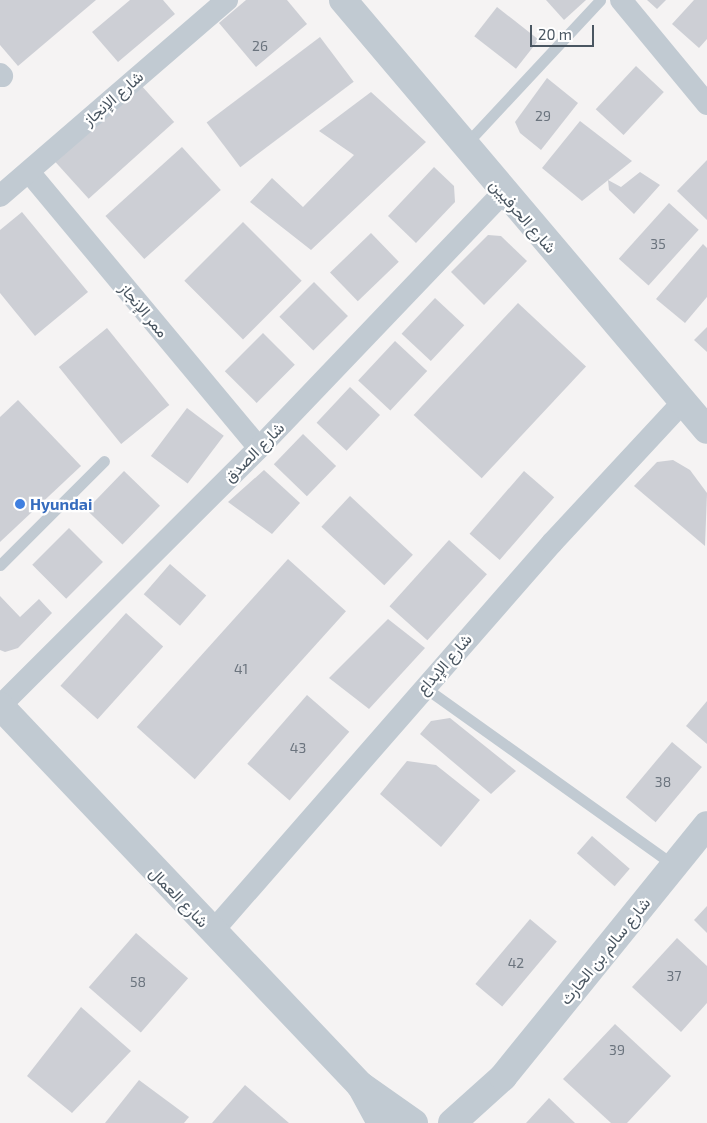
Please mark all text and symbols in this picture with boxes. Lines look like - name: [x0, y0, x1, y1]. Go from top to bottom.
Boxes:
- scale bar: [532, 15, 596, 47]
- text: 20 m: [538, 25, 572, 43]
- house number: 26: [252, 38, 268, 54]
- street label: شارع الإنجاز: [79, 67, 147, 129]
- house number: 29: [535, 108, 551, 124]
- street label: شارع الحرفيين: [486, 175, 560, 257]
- house number: 35: [650, 236, 666, 252]
- street label: ممر الإنجاز: [116, 279, 172, 341]
- street label: شارع الصدق: [220, 418, 288, 486]
- place label: Hyundai: [30, 494, 92, 514]
- marker: Hyundai: [14, 498, 26, 510]
- street label: شارع الإبداع: [412, 630, 476, 698]
- house number: 41: [234, 661, 248, 677]
- house number: 43: [290, 740, 306, 756]
- house number: 38: [655, 774, 671, 790]
- street label: شارع العمال: [145, 863, 213, 931]
- street label: شارع سالم بن الحارث: [556, 894, 654, 1008]
- house number: 42: [508, 955, 524, 971]
- house number: 37: [667, 968, 681, 984]
- house number: 58: [130, 974, 146, 990]
- house number: 39: [609, 1042, 625, 1058]

